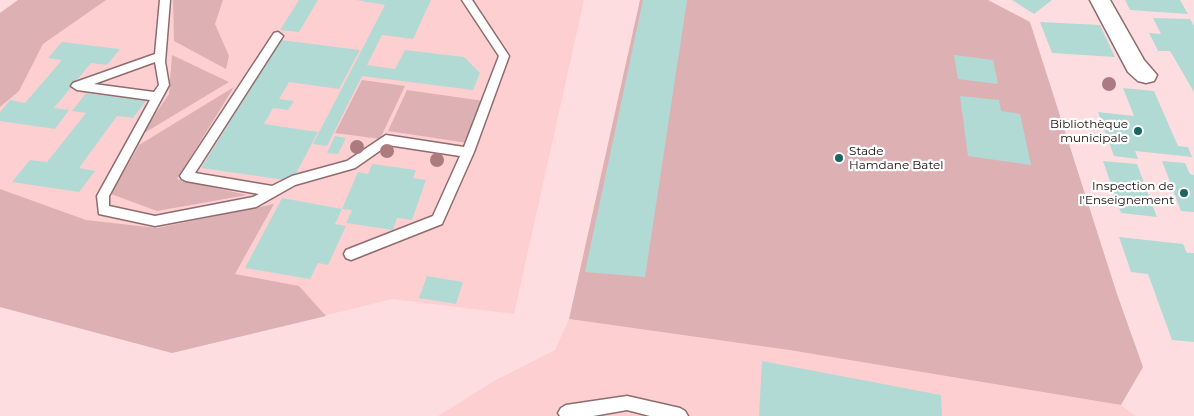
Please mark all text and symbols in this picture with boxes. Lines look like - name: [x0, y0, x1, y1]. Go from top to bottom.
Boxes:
- place label: Bibliothèque municipale: [1050, 117, 1128, 145]
- marker: Bibliothèque municipale: [1132, 125, 1144, 137]
- place label: Stade Hamdane Batel: [849, 144, 944, 172]
- marker: Stade Hamdane Batel: [833, 152, 845, 164]
- place label: Inspection de l'Enseignement: [1079, 179, 1174, 207]
- marker: Inspection de l'Enseignement: [1178, 187, 1190, 199]

